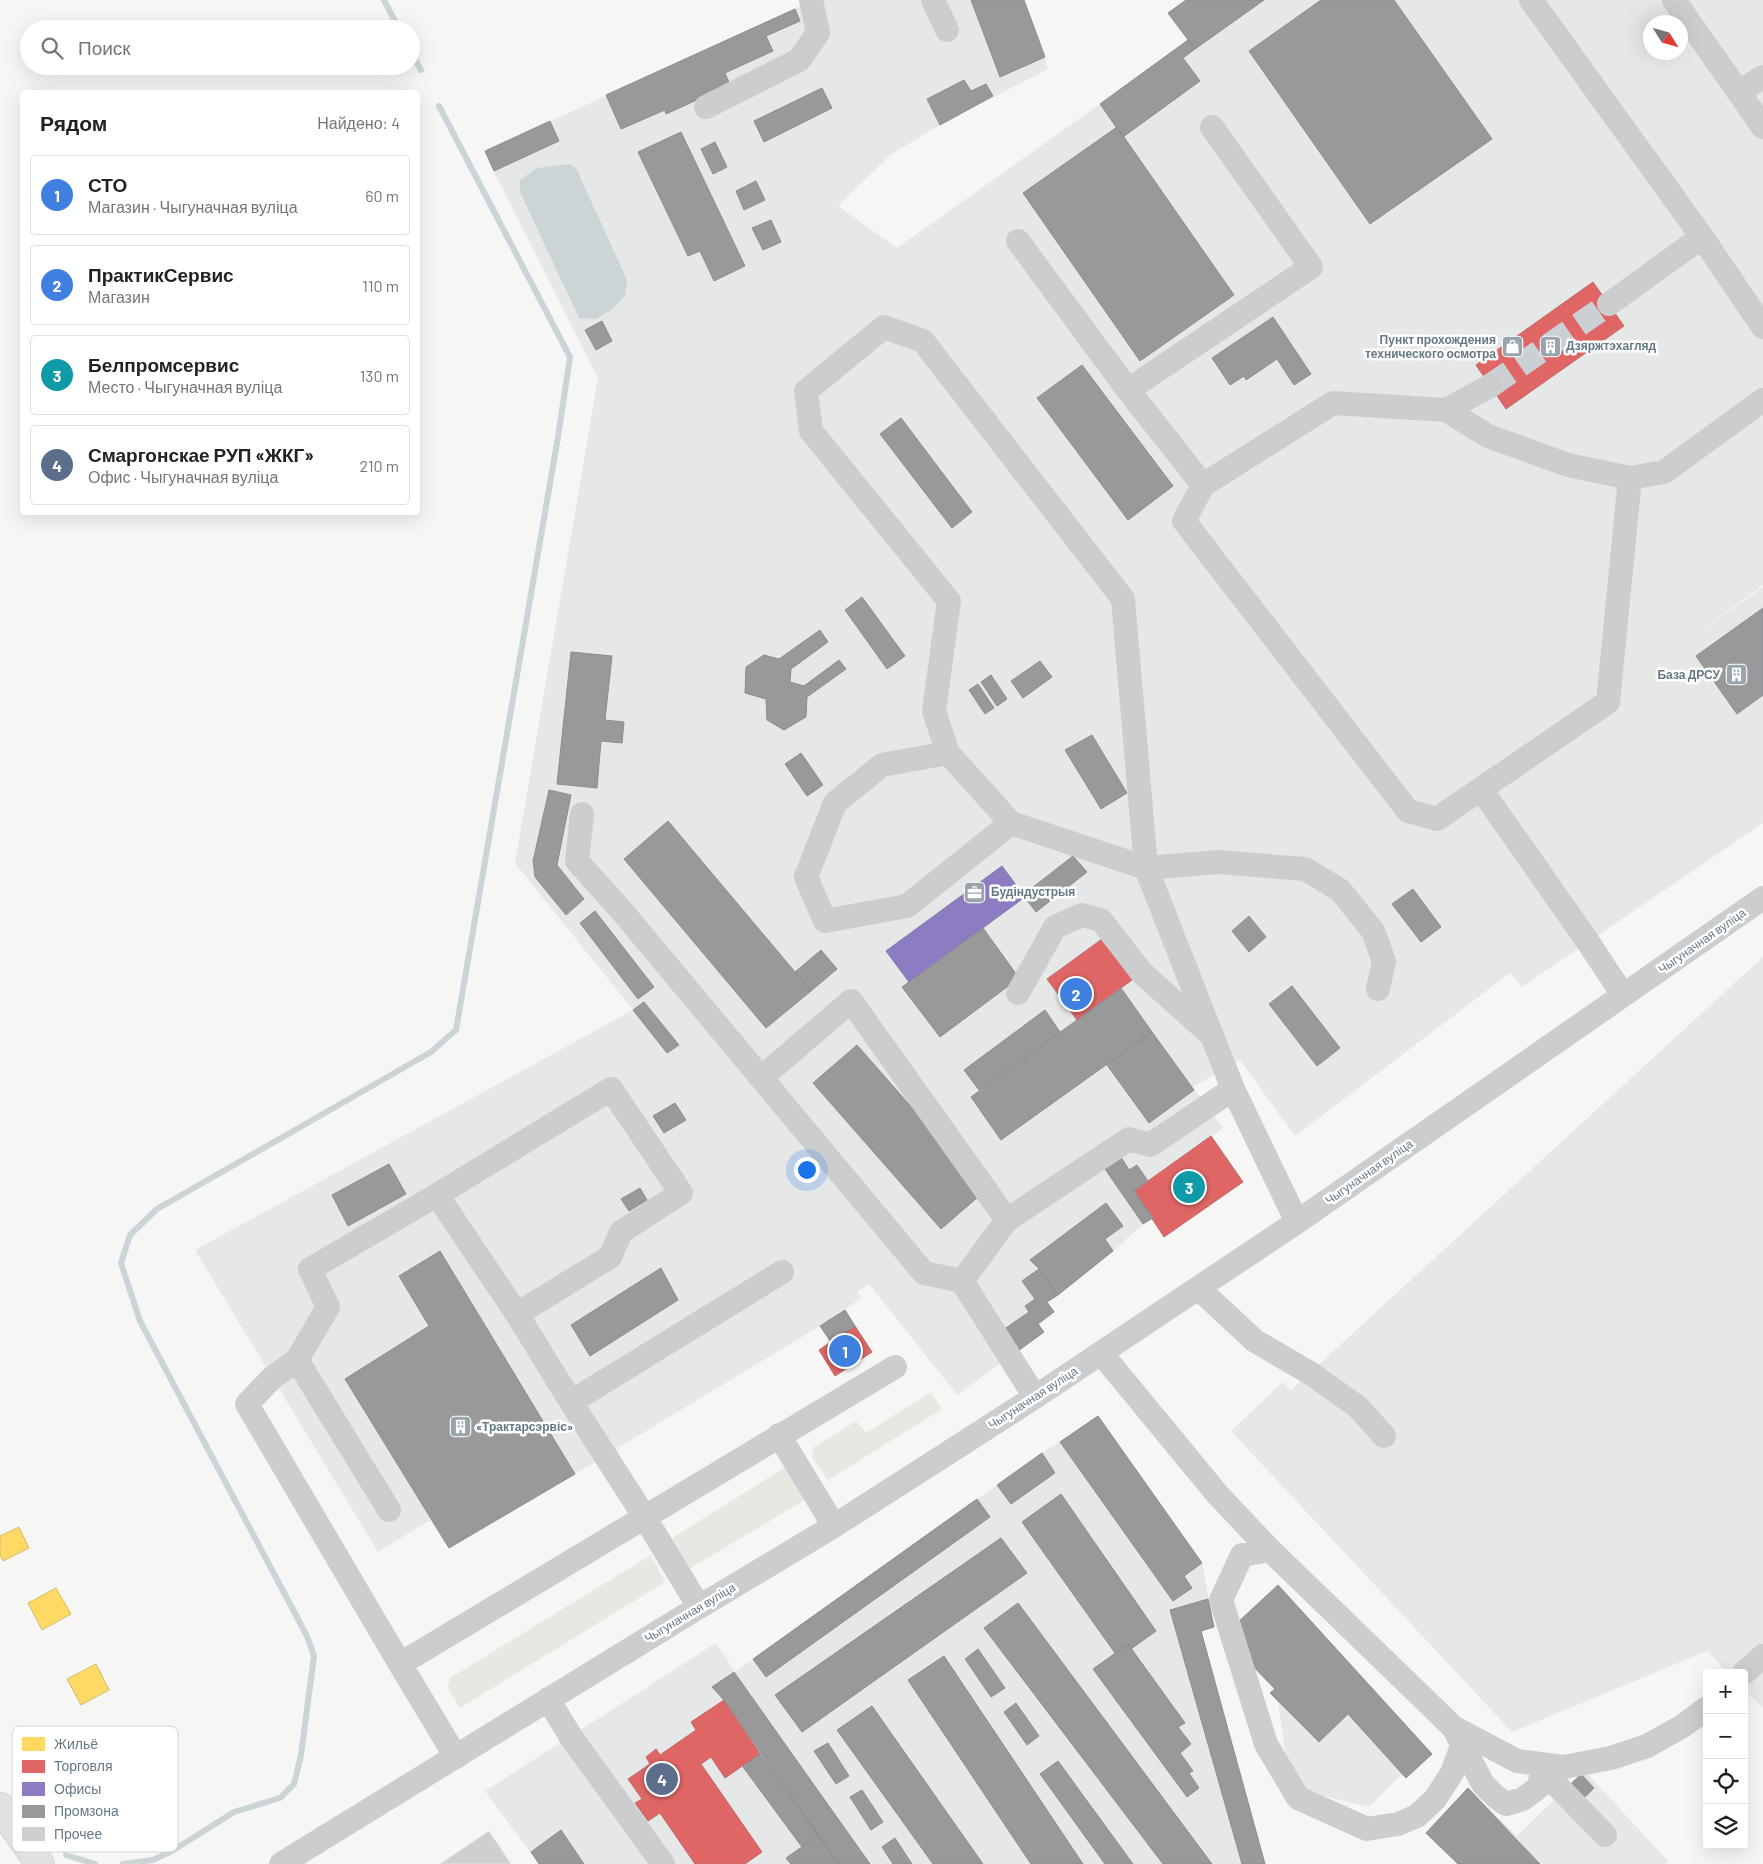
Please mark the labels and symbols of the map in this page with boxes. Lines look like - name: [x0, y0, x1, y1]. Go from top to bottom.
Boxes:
- north arrow: [1643, 15, 1688, 60]
- place label: Пункт прохождения технического осмотра: [1365, 332, 1496, 361]
- building icon: Дзяржтэхагляд: [1538, 334, 1562, 358]
- shop icon: Пункт прохождения технического осмотра: [1500, 335, 1524, 359]
- place label: Дзяржтэхагляд: [1566, 338, 1657, 353]
- building icon: База ДРСУ: [1724, 663, 1748, 687]
- place label: База ДРСУ: [1657, 667, 1721, 682]
- office icon: Будіндустрыя: [963, 880, 987, 904]
- place label: Будіндустрыя: [991, 884, 1075, 899]
- street label: Чыгуначная вуліца: [1655, 905, 1749, 976]
- pin: 2: [1060, 975, 1092, 1013]
- street label: Чыгуначная вуліца: [1322, 1136, 1416, 1207]
- your location: [794, 1157, 820, 1183]
- pin: 3: [1173, 1168, 1205, 1206]
- pin: 1: [829, 1332, 861, 1370]
- street label: Чыгуначная вуліца: [985, 1363, 1081, 1432]
- building icon: «Трактарсэрвіс»: [448, 1415, 472, 1439]
- place label: «Трактарсэрвіс»: [476, 1419, 573, 1434]
- street label: Чыгуначная вуліца: [641, 1579, 738, 1646]
- legend: [12, 1726, 178, 1852]
- text: Жильё: [54, 1735, 98, 1752]
- text: Торговля: [54, 1757, 112, 1774]
- pin: 4: [646, 1760, 678, 1798]
- text: Офисы: [54, 1780, 101, 1797]
- text: Промзона: [54, 1802, 119, 1819]
- text: Прочее: [54, 1825, 102, 1842]

